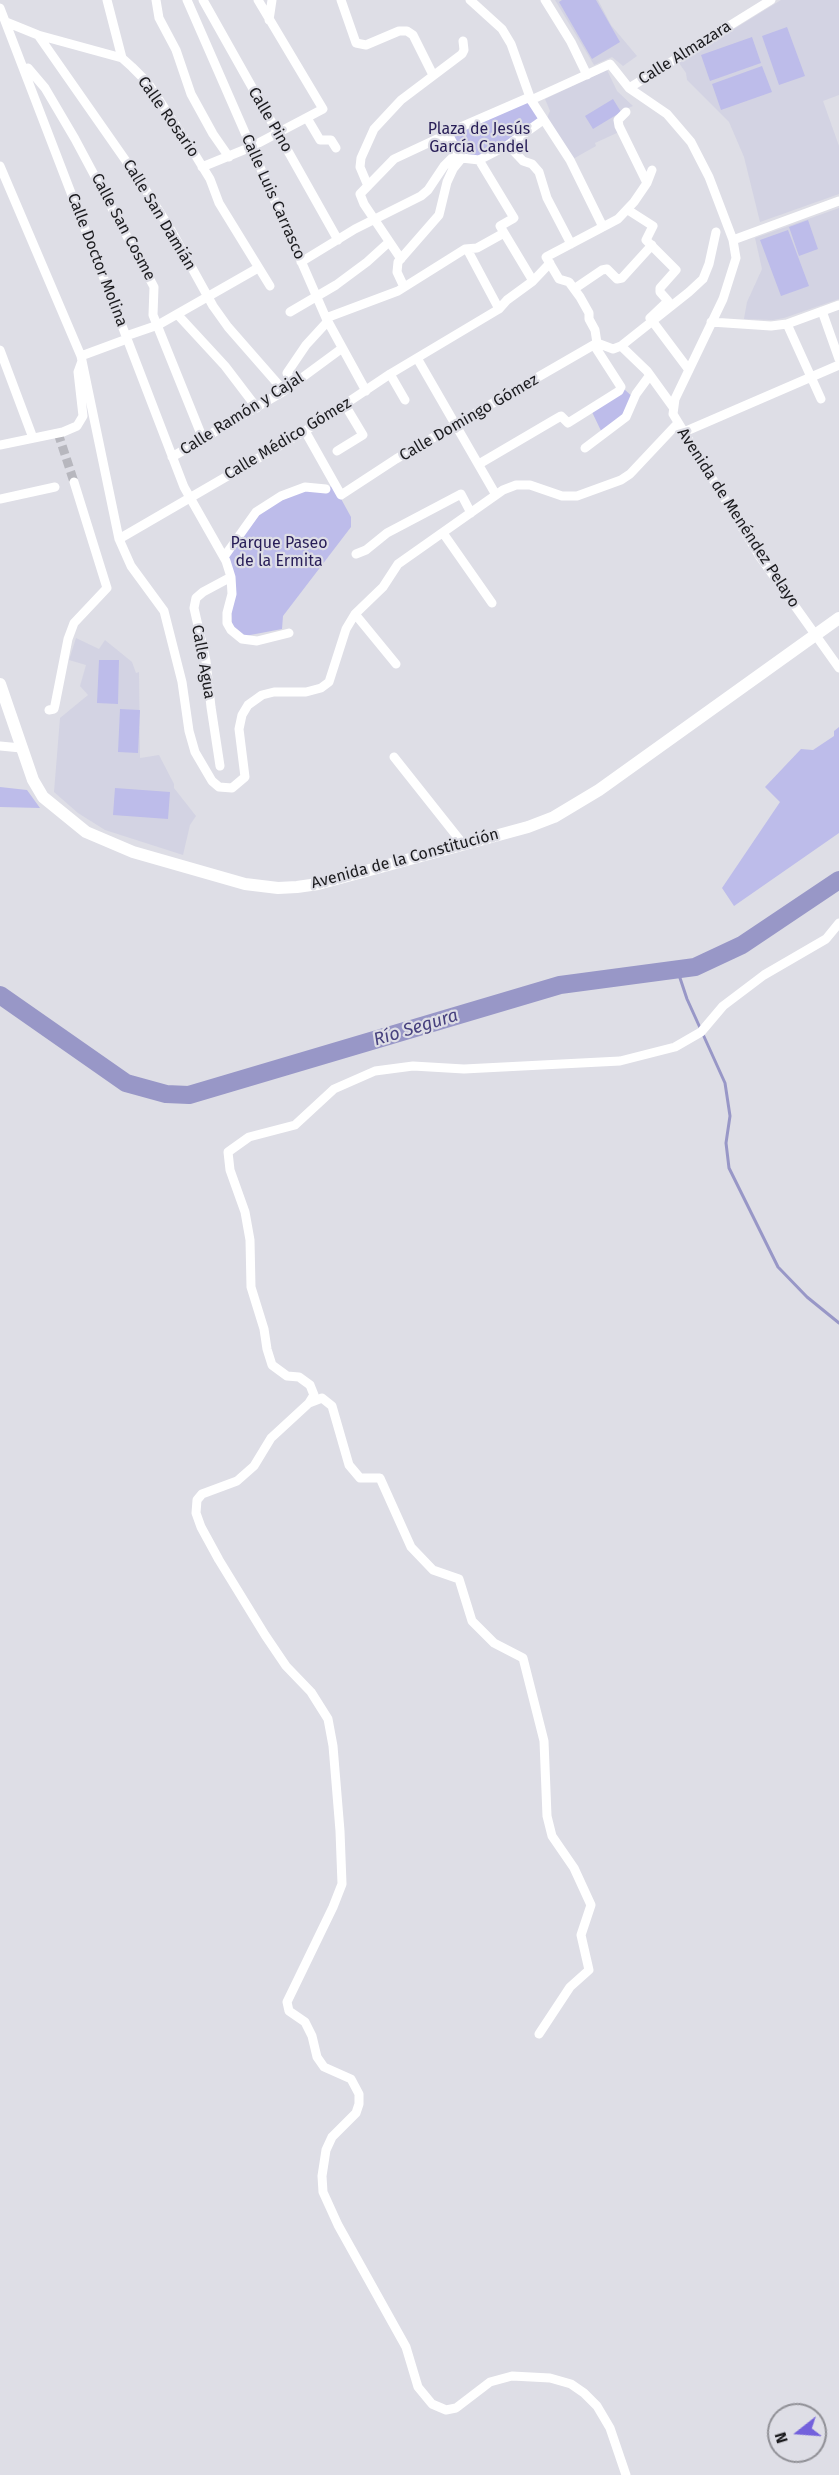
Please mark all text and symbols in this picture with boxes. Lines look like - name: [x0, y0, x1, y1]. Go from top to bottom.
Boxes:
- street label: Calle Almazara: [635, 17, 735, 89]
- street label: Calle Rosario: [133, 73, 203, 161]
- street label: Calle Pino: [244, 84, 296, 156]
- park label: Plaza de Jesús García Candel: [428, 120, 530, 158]
- street label: Calle Luis Carrasco: [237, 132, 309, 262]
- street label: Calle San Damián: [118, 156, 200, 274]
- street label: Calle San Cosme: [87, 170, 159, 284]
- street label: Calle Doctor Molina: [63, 191, 131, 329]
- street label: Calle Ramón y Cajal: [177, 368, 307, 460]
- street label: Calle Domingo Gómez: [396, 370, 542, 466]
- street label: Calle Médico Gómez: [221, 394, 355, 484]
- street label: Avenida de Menéndez Pelayo: [673, 425, 803, 611]
- park label: Parque Paseo de la Ermita: [230, 534, 328, 572]
- street label: Calle Agua: [187, 623, 219, 701]
- street label: Avenida de la Constitución: [309, 825, 501, 893]
- water label: Río Segura: [371, 1005, 461, 1051]
- north arrow: [767, 2403, 827, 2463]
- text: N: [771, 2430, 792, 2446]

